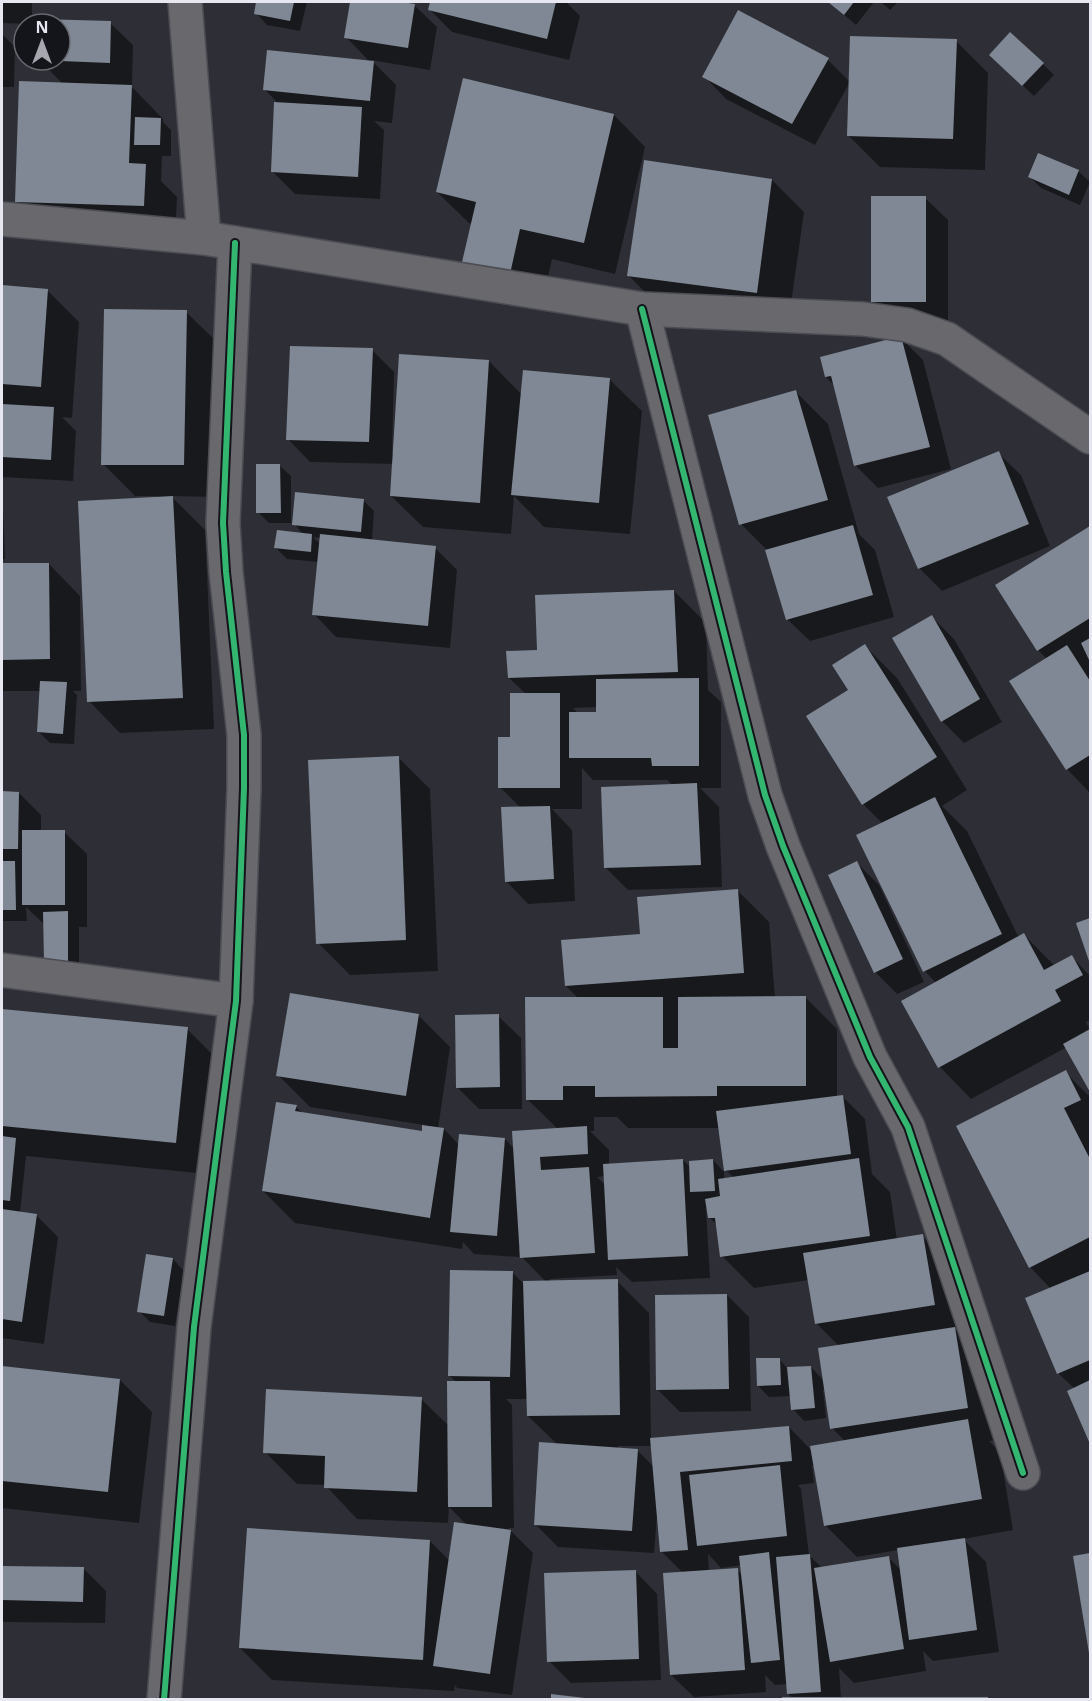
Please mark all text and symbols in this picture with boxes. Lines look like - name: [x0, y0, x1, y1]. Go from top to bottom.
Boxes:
- north arrow: [12, 12, 72, 72]
- text: N: [35, 16, 49, 38]

